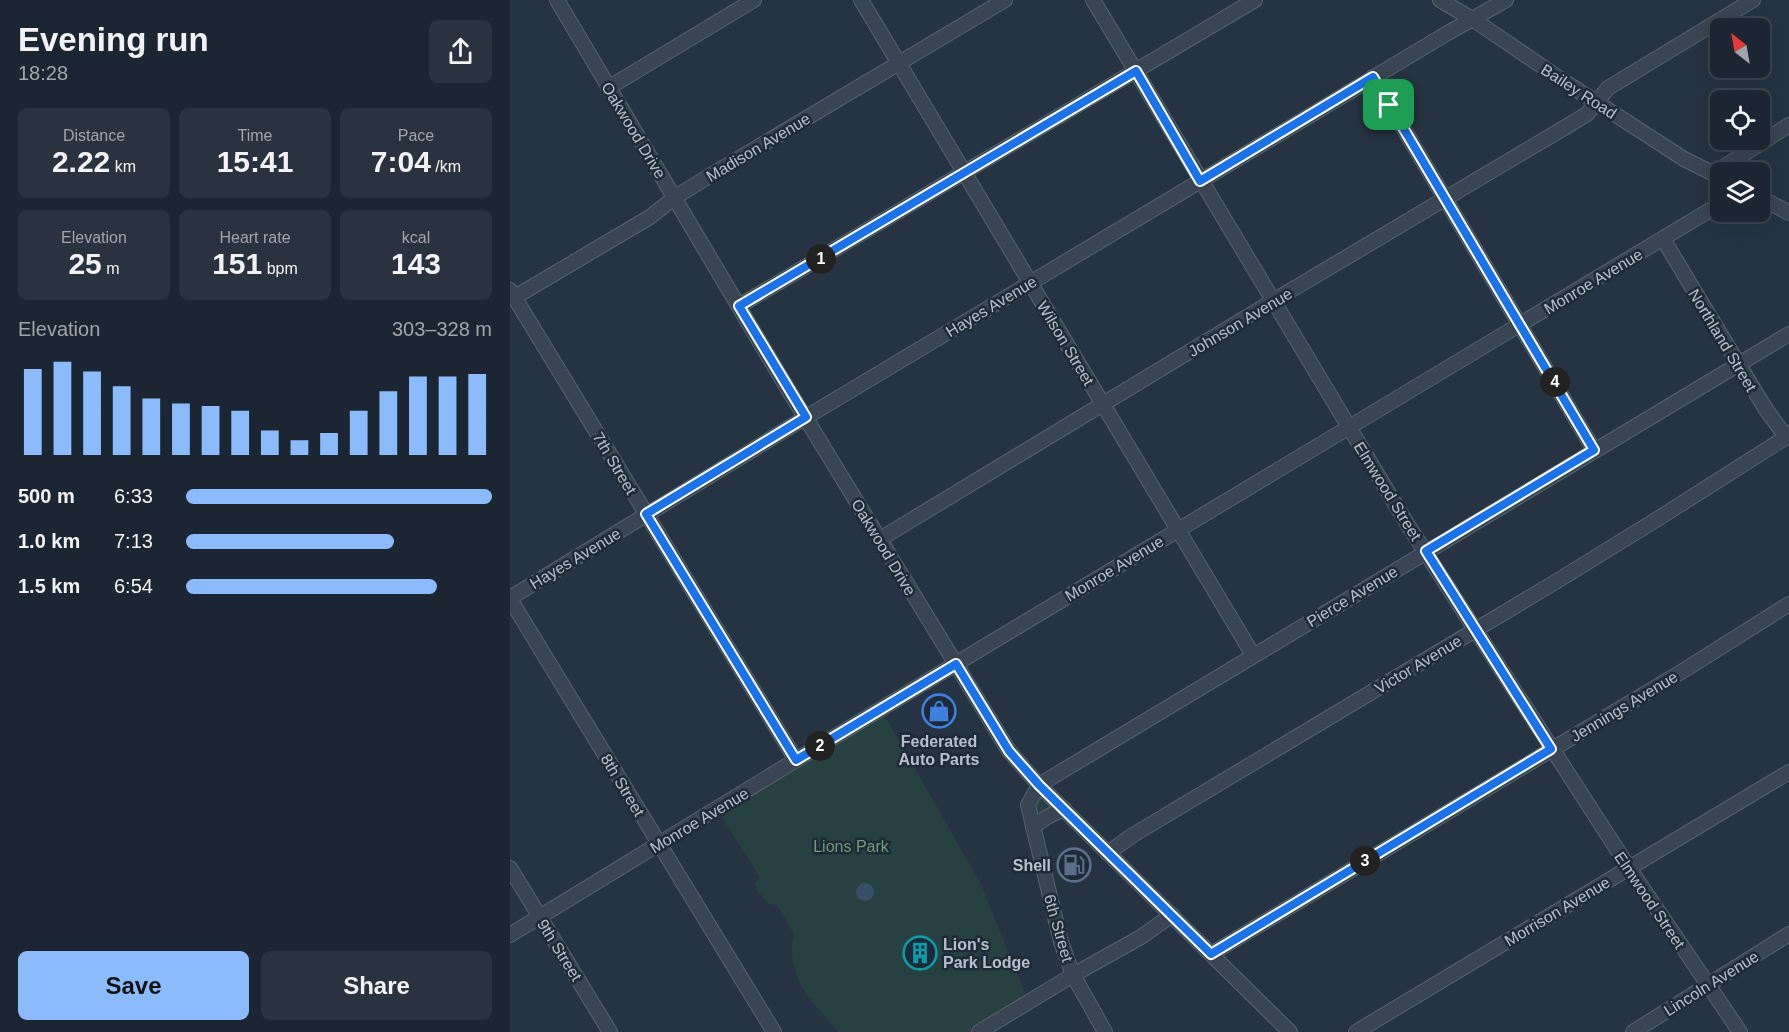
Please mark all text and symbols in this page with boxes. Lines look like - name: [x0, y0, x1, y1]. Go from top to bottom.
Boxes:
- north arrow: [1710, 18, 1770, 78]
- map controls: [1710, 18, 1770, 222]
- button: share: [429, 20, 492, 83]
- text: Evening run: [18, 21, 209, 58]
- street label: Bailey Road: [1538, 61, 1620, 122]
- text: 18:28: [18, 62, 68, 84]
- street label: Oakwood Drive: [598, 79, 669, 182]
- pin: [1363, 79, 1414, 130]
- icon: arrive: [1372, 88, 1405, 121]
- button: locate: [1710, 90, 1770, 150]
- street label: Madison Avenue: [703, 110, 813, 185]
- text: Distance: [63, 127, 125, 144]
- text: Time: [238, 127, 272, 144]
- text: Pace: [398, 127, 434, 144]
- text: 2.22: [52, 145, 110, 178]
- text: 15:41: [217, 145, 293, 178]
- text: 7:04: [371, 145, 431, 178]
- text: km: [110, 158, 136, 175]
- text: /km: [431, 158, 461, 175]
- button: layers: [1710, 162, 1770, 222]
- text: Elevation: [61, 229, 127, 246]
- text: Heart rate: [219, 229, 291, 246]
- text: kcal: [402, 229, 430, 246]
- pin: 1: [806, 244, 836, 274]
- street label: Monroe Avenue: [1541, 245, 1646, 318]
- text: 25: [68, 247, 102, 280]
- text: 151: [212, 247, 262, 280]
- text: 143: [391, 247, 441, 280]
- text: 1: [817, 250, 825, 267]
- text: m: [102, 260, 120, 277]
- text: bpm: [262, 260, 298, 277]
- street label: Hayes Avenue: [943, 273, 1040, 340]
- street label: Johnson Avenue: [1185, 285, 1295, 360]
- street label: Northland Street: [1685, 286, 1760, 395]
- street label: Wilson Street: [1034, 298, 1098, 389]
- text: Elevation: [18, 318, 100, 340]
- text: 303–328 m: [392, 318, 492, 340]
- pin: 4: [1540, 367, 1570, 397]
- text: 4: [1551, 373, 1559, 390]
- street label: 7th Street: [589, 429, 640, 498]
- street label: Elmwood Street: [1350, 439, 1425, 544]
- text: 500 m: [18, 485, 75, 507]
- text: 6:33: [114, 485, 153, 507]
- street label: Oakwood Drive: [848, 496, 919, 599]
- street label: Hayes Avenue: [527, 525, 624, 592]
- text: 1.0 km: [18, 530, 80, 552]
- text: 7:13: [114, 530, 153, 552]
- street label: Monroe Avenue: [1062, 532, 1167, 605]
- street label: Pierce Avenue: [1304, 563, 1401, 630]
- text: 1.5 km: [18, 575, 80, 597]
- text: 6:54: [114, 575, 153, 597]
- street label: Victor Avenue: [1372, 632, 1465, 697]
- street label: Jennings Avenue: [1568, 668, 1681, 745]
- shop icon: Federated Auto Parts: [921, 693, 957, 729]
- pin: 2: [805, 731, 835, 761]
- place label: Federated Auto Parts: [899, 733, 980, 768]
- text: 2: [816, 737, 824, 754]
- street label: 8th Street: [597, 751, 648, 820]
- street label: Monroe Avenue: [647, 784, 752, 857]
- park label: Lions Park: [813, 838, 890, 855]
- pin: 3: [1350, 846, 1380, 876]
- fuel station icon: Shell: [1056, 847, 1092, 883]
- street label: Elmwood Street: [1611, 849, 1689, 952]
- text: 3: [1361, 852, 1369, 869]
- place label: Shell: [1013, 857, 1051, 874]
- street label: Morrison Avenue: [1502, 873, 1613, 950]
- street label: 6th Street: [1041, 892, 1076, 964]
- street label: 9th Street: [534, 916, 585, 985]
- building icon: Lion's Park Lodge: [902, 935, 938, 971]
- place label: Lion's Park Lodge: [943, 936, 1030, 971]
- street label: Lincoln Avenue: [1661, 947, 1762, 1019]
- button: Save: [18, 951, 249, 1020]
- button: Share: [261, 951, 492, 1020]

